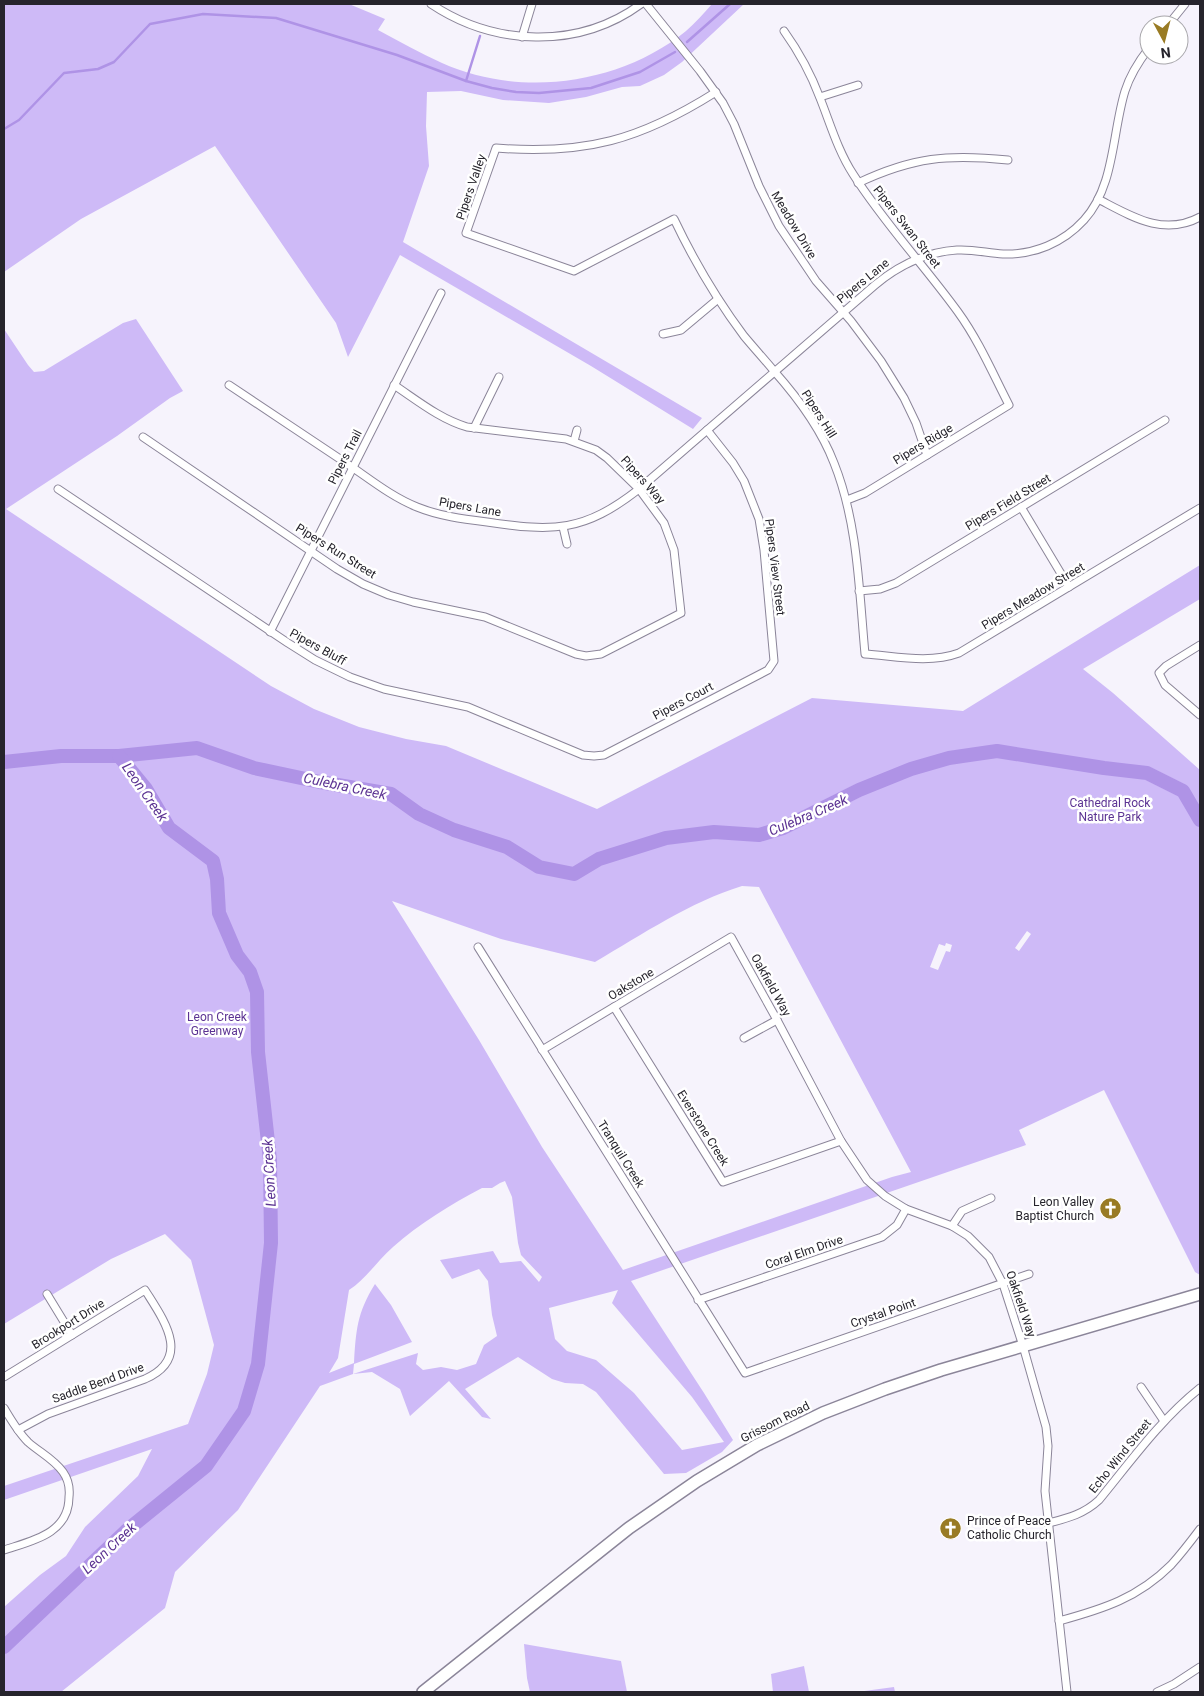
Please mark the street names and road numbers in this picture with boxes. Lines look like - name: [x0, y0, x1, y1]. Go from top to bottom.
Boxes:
- street label: Pipers Valley: [453, 152, 489, 222]
- street label: Pipers Swan Street: [870, 183, 944, 271]
- street label: Meadow Drive: [768, 189, 820, 261]
- street label: Pipers Lane: [834, 256, 892, 306]
- street label: Pipers Hill: [799, 387, 839, 441]
- street label: Pipers Ridge: [891, 421, 955, 467]
- street label: Pipers Trail: [325, 427, 365, 487]
- street label: Pipers Way: [618, 453, 668, 507]
- street label: Pipers Field Street: [963, 471, 1053, 533]
- street label: Pipers Lane: [438, 495, 502, 519]
- street label: Pipers View Street: [762, 518, 788, 616]
- street label: Pipers Run Street: [293, 521, 379, 581]
- street label: Pipers Meadow Street: [979, 560, 1087, 632]
- street label: Pipers Bluff: [287, 626, 349, 669]
- street label: Pipers Court: [650, 679, 716, 723]
- street label: Oakfield Way: [748, 951, 794, 1019]
- street label: Oakstone: [606, 965, 656, 1003]
- street label: Everstone Creek: [674, 1088, 732, 1169]
- street label: Tranquil Creek: [595, 1118, 648, 1191]
- street label: Coral Elm Drive: [763, 1232, 845, 1272]
- street label: Oakfield Way: [1003, 1269, 1039, 1339]
- street label: Crystal Point: [849, 1295, 917, 1331]
- street label: Brookport Drive: [29, 1296, 107, 1352]
- street label: Saddle Bend Drive: [50, 1360, 146, 1406]
- street label: Grissom Road: [738, 1399, 812, 1445]
- street label: Echo Wind Street: [1086, 1416, 1154, 1496]

